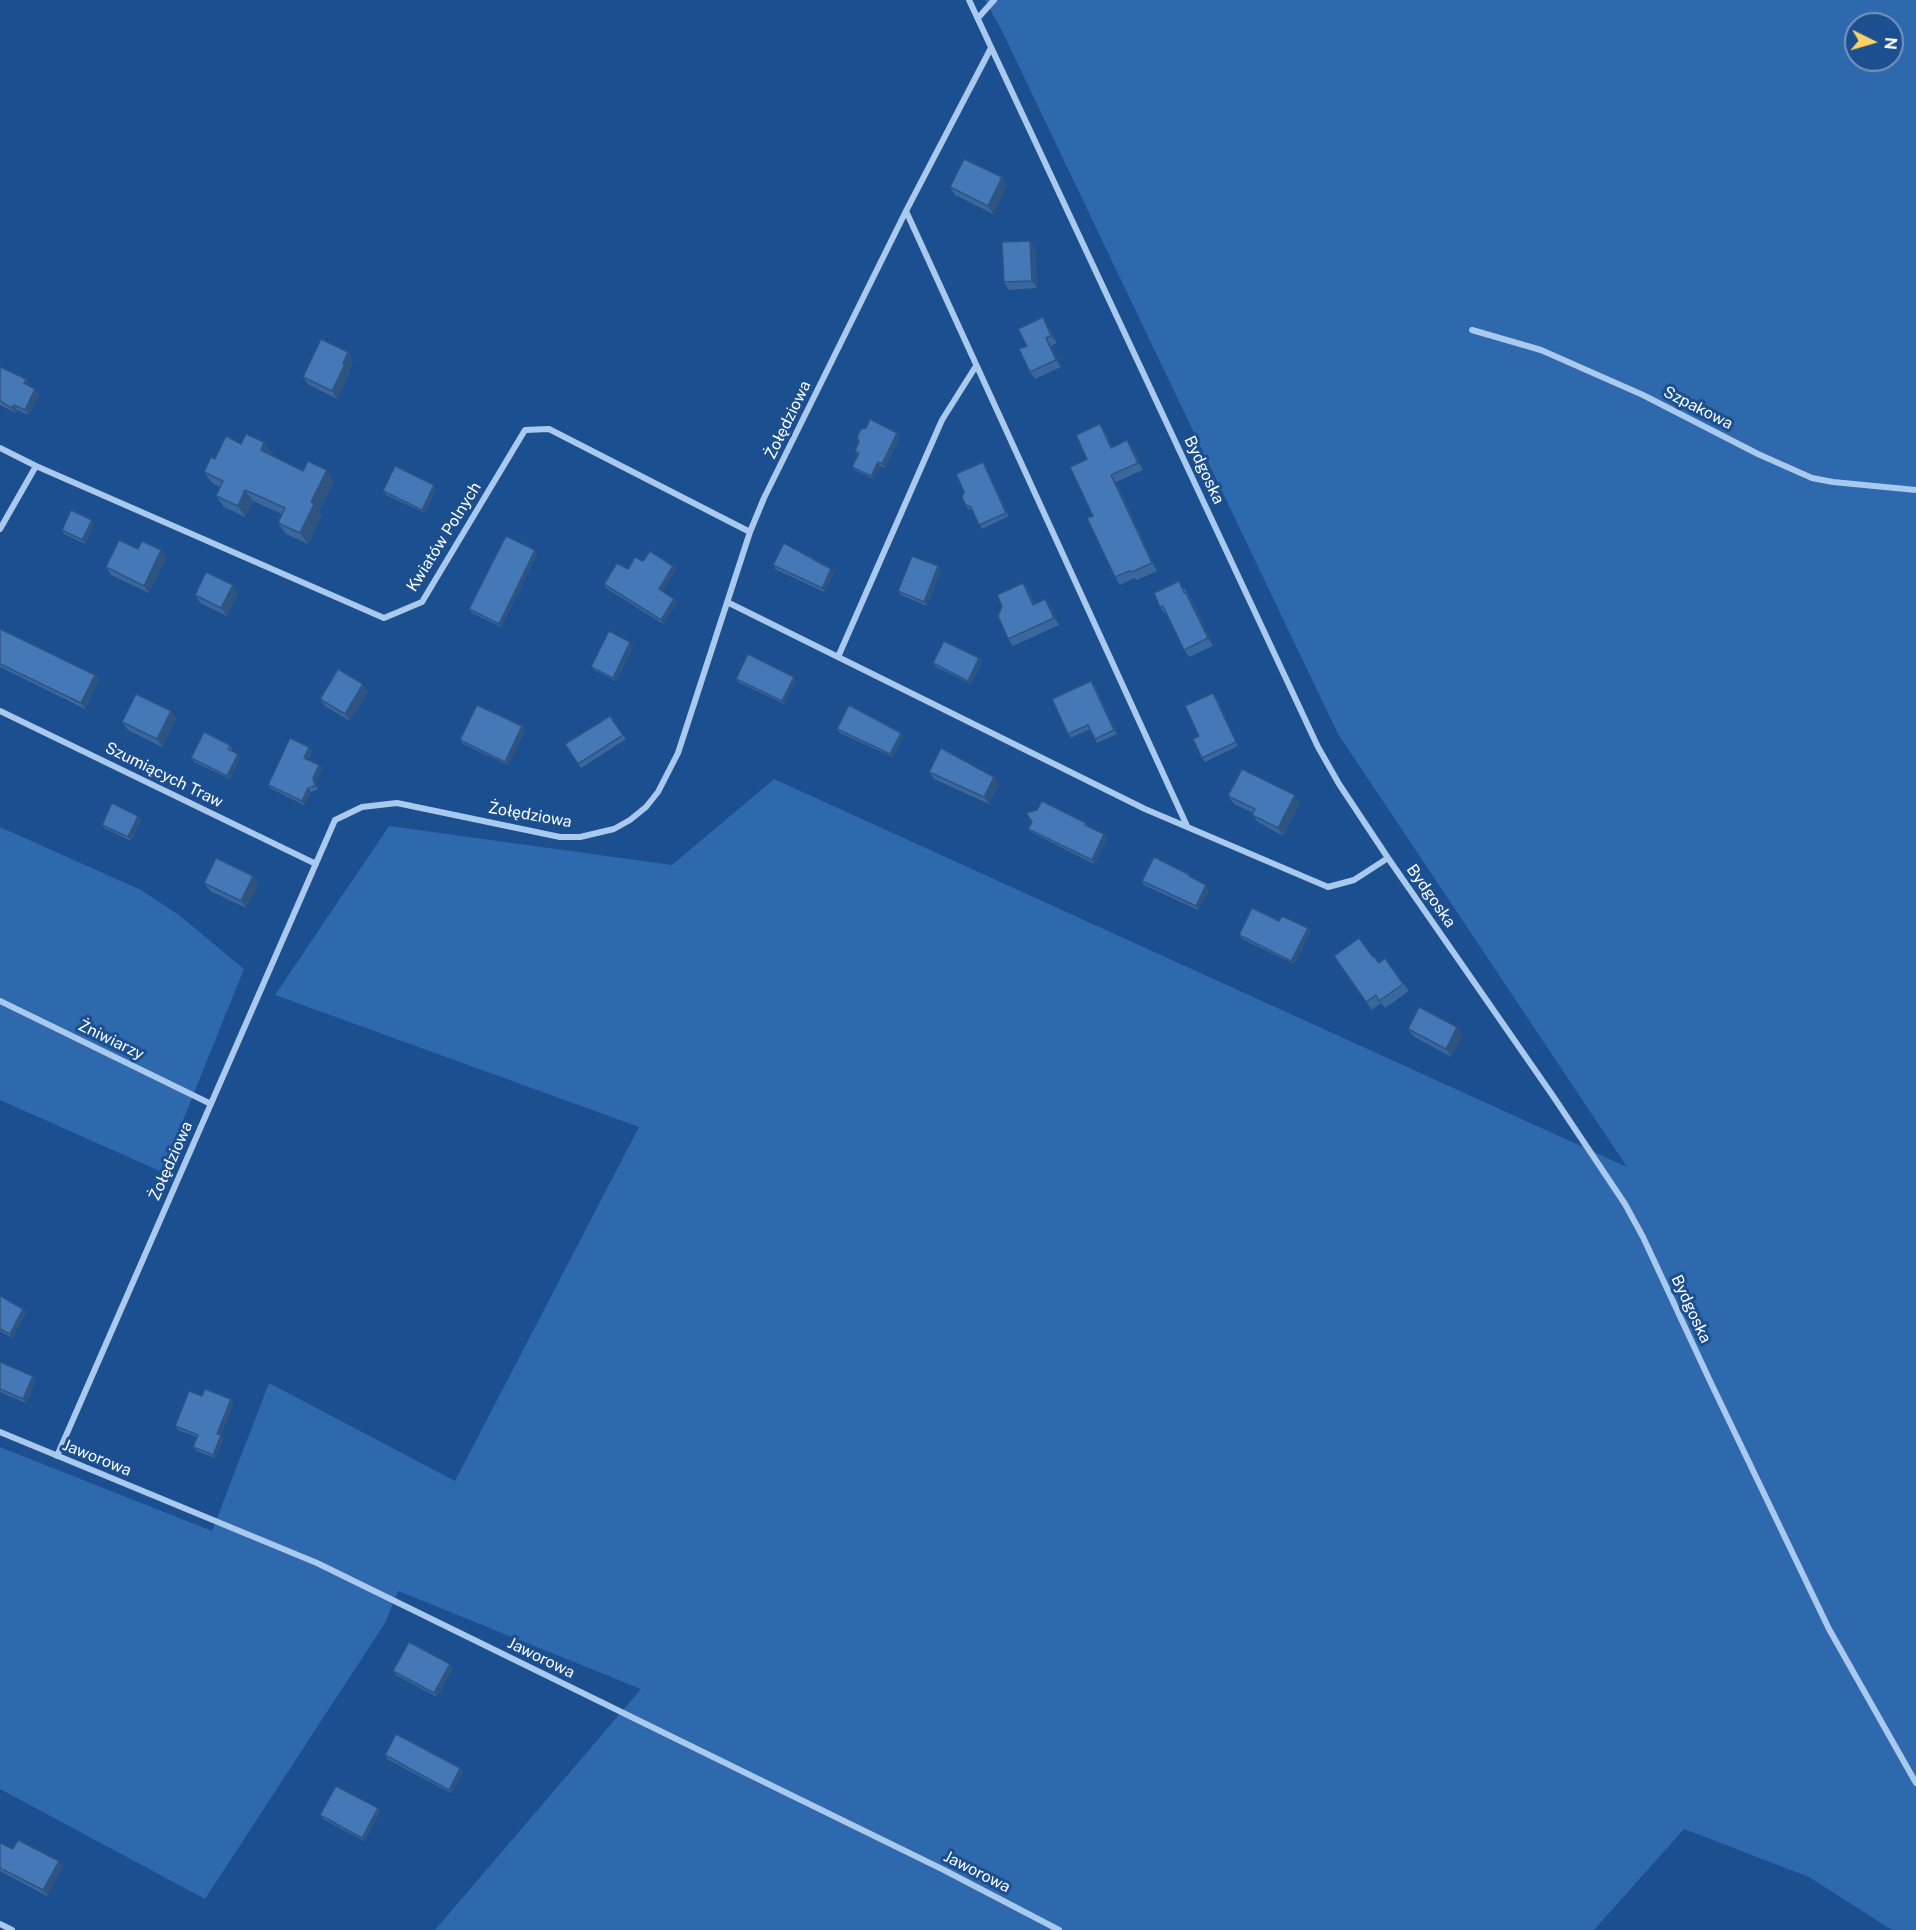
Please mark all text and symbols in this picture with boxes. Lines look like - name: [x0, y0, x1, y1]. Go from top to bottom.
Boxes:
- north arrow: [1844, 12, 1904, 72]
- text: N: [1880, 36, 1900, 50]
- street label: Żołędziowa: [761, 378, 815, 462]
- street label: Szpakowa: [1660, 382, 1736, 434]
- street label: Bydgoska: [1180, 433, 1228, 507]
- street label: Kwiatów Polnych: [403, 479, 485, 595]
- street label: Szumiących Traw: [102, 738, 226, 812]
- street label: Żołędziowa: [487, 798, 573, 832]
- street label: Bydgoska: [1402, 861, 1460, 931]
- street label: Żniwiarzy: [75, 1016, 147, 1064]
- street label: Żołędziowa: [145, 1118, 197, 1204]
- street label: Bydgoska: [1667, 1272, 1715, 1346]
- street label: Jaworowa: [60, 1436, 134, 1480]
- street label: Jaworowa: [504, 1634, 578, 1682]
- street label: Jaworowa: [940, 1847, 1014, 1897]

